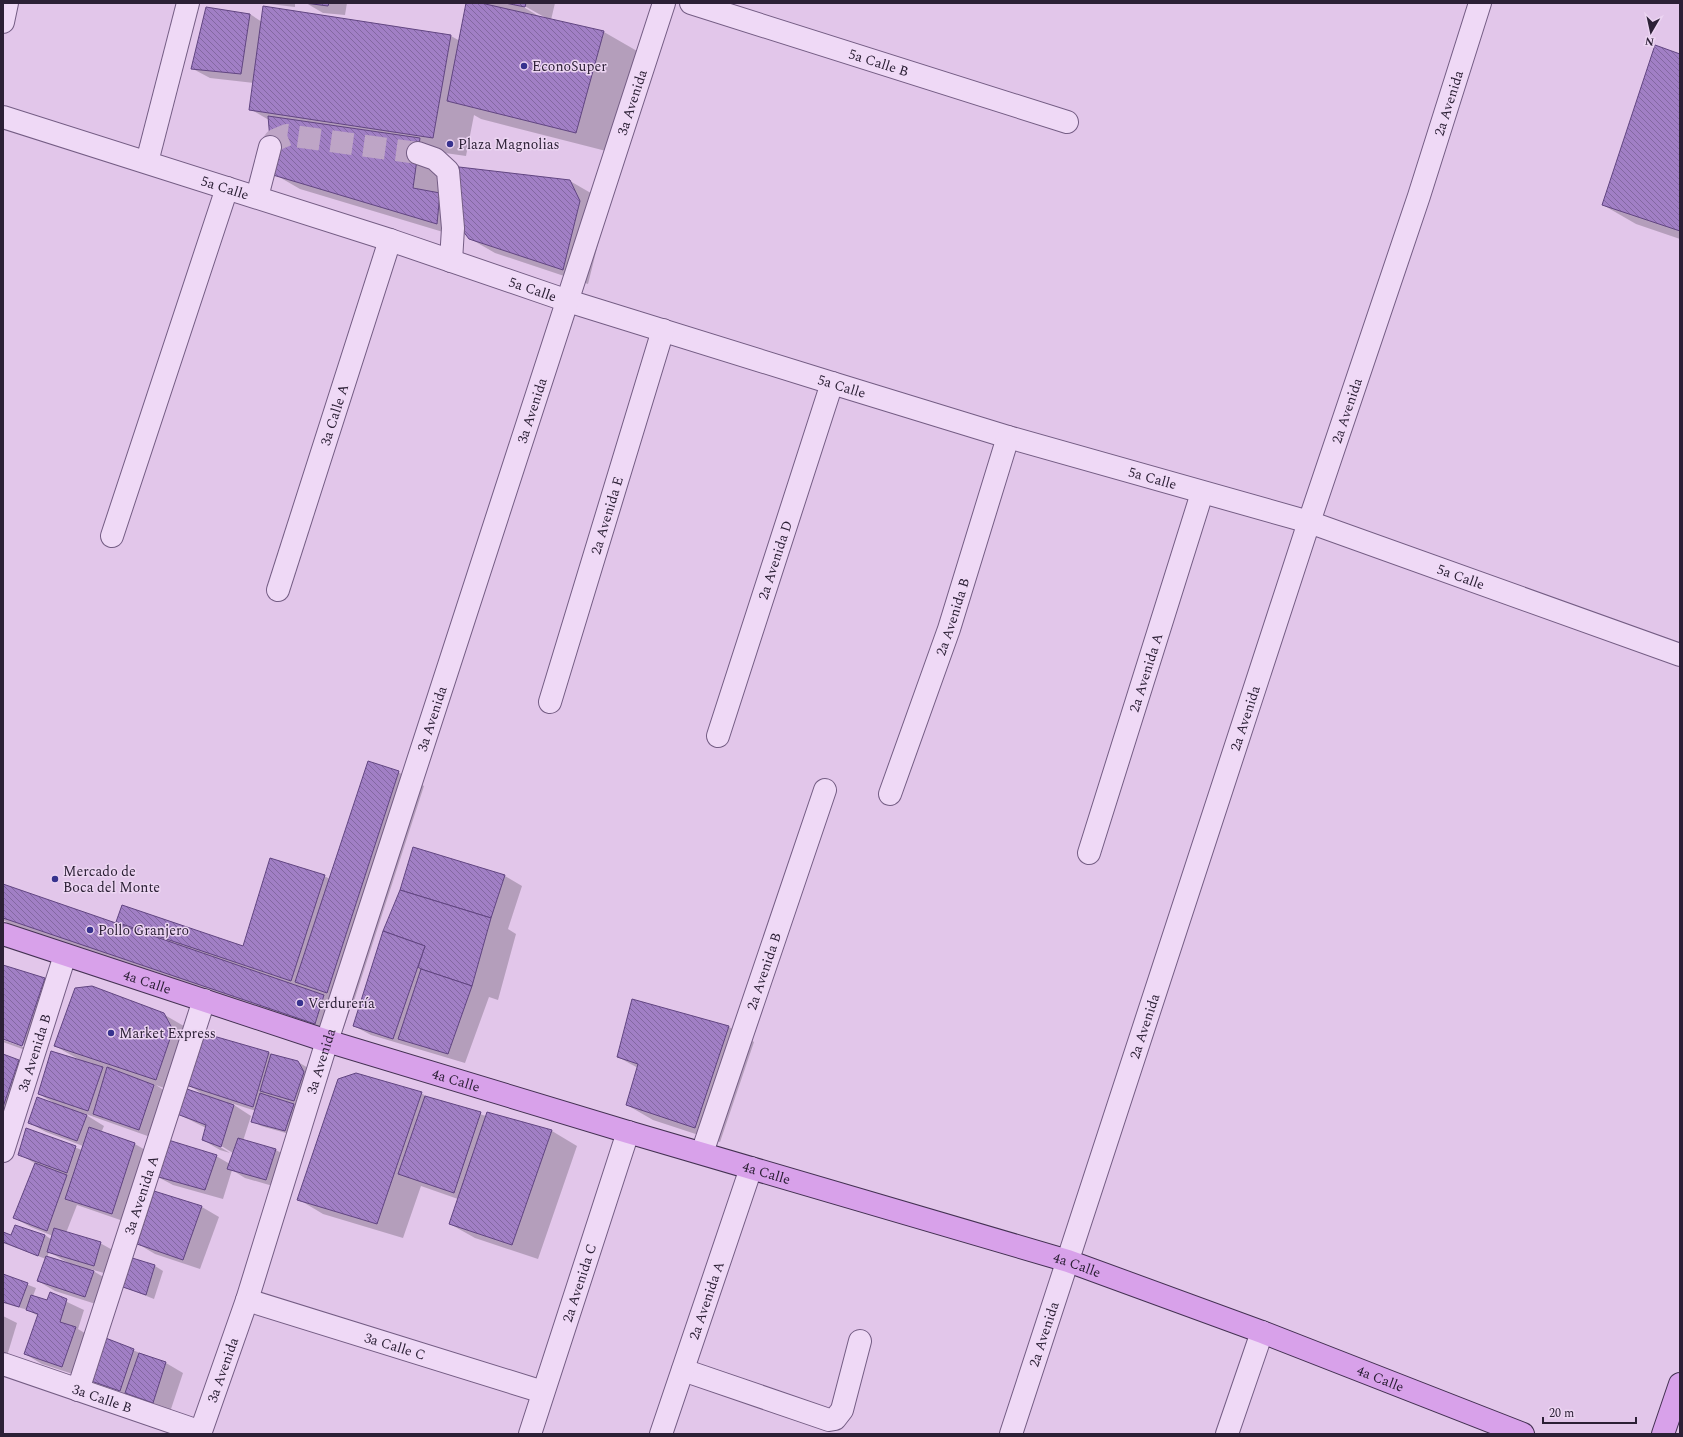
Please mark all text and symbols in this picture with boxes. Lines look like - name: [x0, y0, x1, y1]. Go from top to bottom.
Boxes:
- north arrow: [1631, 12, 1671, 52]
- text: N: [1644, 32, 1655, 50]
- street label: 5a Calle B: [846, 44, 911, 82]
- place label: EconoSuper: [532, 56, 607, 77]
- marker: EconoSuper: [519, 61, 529, 71]
- street label: 3a Avenida: [612, 67, 653, 138]
- street label: 2a Avenida: [1429, 67, 1469, 139]
- place label: Plaza Magnolias: [458, 134, 560, 155]
- marker: Plaza Magnolias: [445, 139, 455, 149]
- street label: 5a Calle: [198, 171, 252, 206]
- street label: 5a Calle: [506, 271, 560, 307]
- street label: 5a Calle: [815, 369, 869, 404]
- street label: 3a Avenida: [512, 375, 553, 446]
- street label: 2a Avenida: [1326, 375, 1368, 446]
- street label: 3a Calle A: [315, 381, 354, 448]
- street label: 5a Calle: [1126, 461, 1179, 495]
- street label: 2a Avenida E: [585, 474, 629, 557]
- street label: 2a Avenida D: [753, 518, 798, 603]
- street label: 5a Calle: [1434, 559, 1488, 595]
- street label: 2a Avenida B: [930, 575, 975, 659]
- street label: 2a Avenida A: [1124, 630, 1169, 715]
- street label: 3a Avenida: [412, 683, 453, 754]
- street label: 2a Avenida: [1225, 683, 1266, 754]
- place label: Mercado de Boca del Monte: [63, 861, 160, 898]
- marker: Mercado de Boca del Monte: [50, 874, 60, 884]
- place label: Pollo Granjero: [98, 920, 189, 941]
- marker: Pollo Granjero: [85, 925, 95, 935]
- street label: 2a Avenida B: [741, 930, 787, 1013]
- street label: 4a Calle: [120, 964, 174, 1000]
- street label: 2a Avenida: [1124, 991, 1165, 1062]
- place label: Verdurería: [308, 993, 375, 1014]
- marker: Verdurería: [295, 998, 305, 1008]
- street label: 3a Avenida B: [12, 1011, 57, 1095]
- place label: Market Express: [119, 1023, 216, 1044]
- street label: 3a Avenida: [301, 1025, 341, 1097]
- marker: Market Express: [106, 1028, 116, 1038]
- street label: 4a Calle: [429, 1063, 483, 1098]
- street label: 3a Avenida A: [119, 1152, 164, 1237]
- street label: 4a Calle: [740, 1156, 793, 1190]
- street label: 2a Avenida C: [557, 1241, 602, 1325]
- street label: 4a Calle: [1051, 1247, 1104, 1283]
- street label: 2a Avenida A: [684, 1258, 730, 1343]
- street label: 2a Avenida: [1024, 1299, 1065, 1370]
- street label: 3a Calle C: [362, 1327, 428, 1366]
- street label: 3a Avenida: [202, 1334, 244, 1406]
- street label: 4a Calle: [1354, 1360, 1407, 1398]
- street label: 3a Calle B: [69, 1379, 135, 1419]
- scale bar: [1543, 1399, 1636, 1425]
- text: 20 m: [1549, 1404, 1574, 1423]

